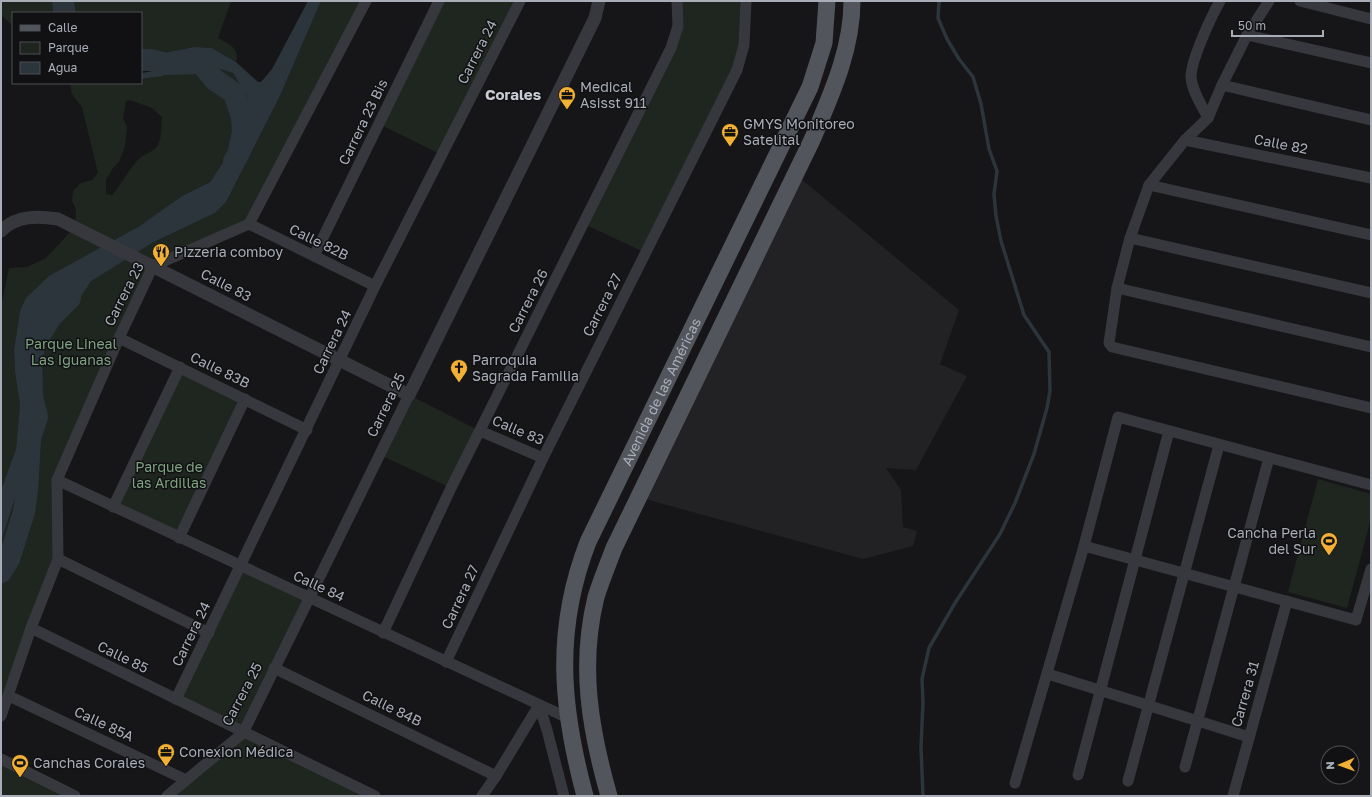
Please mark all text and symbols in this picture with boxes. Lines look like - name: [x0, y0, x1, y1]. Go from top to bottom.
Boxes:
- legend: [12, 12, 142, 84]
- scale bar: [1232, 12, 1323, 38]
- street label: Carrera 24: [453, 17, 500, 87]
- text: 50 m: [1238, 18, 1266, 33]
- text: Calle: [48, 20, 78, 35]
- text: Parque: [48, 40, 89, 55]
- text: Agua: [48, 60, 77, 75]
- street label: Carrera 23 Bis: [334, 76, 391, 167]
- place label: Medical Asisst 911: [580, 78, 647, 111]
- district label: Corales: [485, 85, 541, 103]
- office icon: Medical Asisst 911: [557, 85, 577, 110]
- place label: GMYS Monitoreo Satelital: [743, 115, 855, 148]
- office icon: GMYS Monitoreo Satelital: [720, 122, 740, 147]
- street label: Calle 82: [1253, 130, 1309, 157]
- street label: Calle 82B: [287, 220, 352, 263]
- restaurant icon: Pizzeria comboy: [151, 242, 171, 267]
- place label: Pizzeria comboy: [174, 243, 283, 260]
- street label: Carrera 23: [100, 259, 147, 329]
- street label: Calle 83: [198, 265, 254, 305]
- street label: Carrera 26: [504, 266, 551, 336]
- street label: Carrera 27: [578, 270, 625, 339]
- street label: Carrera 24: [309, 307, 354, 377]
- street label: Avenida de las Américas: [618, 315, 704, 468]
- park label: Parque Lineal Las Iguanas: [25, 335, 117, 368]
- street label: Calle 83B: [188, 348, 253, 391]
- place label: Parroquia Sagrada Familia: [472, 351, 579, 384]
- church icon: Parroquia Sagrada Familia: [449, 358, 469, 383]
- street label: Carrera 25: [363, 370, 408, 440]
- street label: Calle 83: [490, 411, 547, 448]
- park label: Parque de las Ardillas: [132, 458, 206, 491]
- place label: Cancha Perla del Sur: [1227, 524, 1317, 557]
- sports icon: Cancha Perla del Sur: [1319, 531, 1339, 556]
- street label: Carrera 27: [437, 562, 482, 631]
- street label: Calle 84: [291, 566, 348, 605]
- street label: Carrera 24: [168, 599, 213, 669]
- street label: Calle 85: [95, 637, 151, 676]
- street label: Carrera 25: [218, 659, 265, 728]
- street label: Carrera 31: [1227, 659, 1262, 729]
- street label: Calle 84B: [360, 686, 425, 729]
- street label: Calle 85A: [72, 702, 137, 745]
- office icon: Conexion Médica: [156, 742, 176, 767]
- place label: Conexion Médica: [179, 743, 293, 760]
- north arrow: [1320, 745, 1360, 785]
- sports icon: Canchas Corales: [10, 753, 30, 778]
- place label: Canchas Corales: [33, 754, 145, 771]
- text: N: [1323, 761, 1336, 770]

